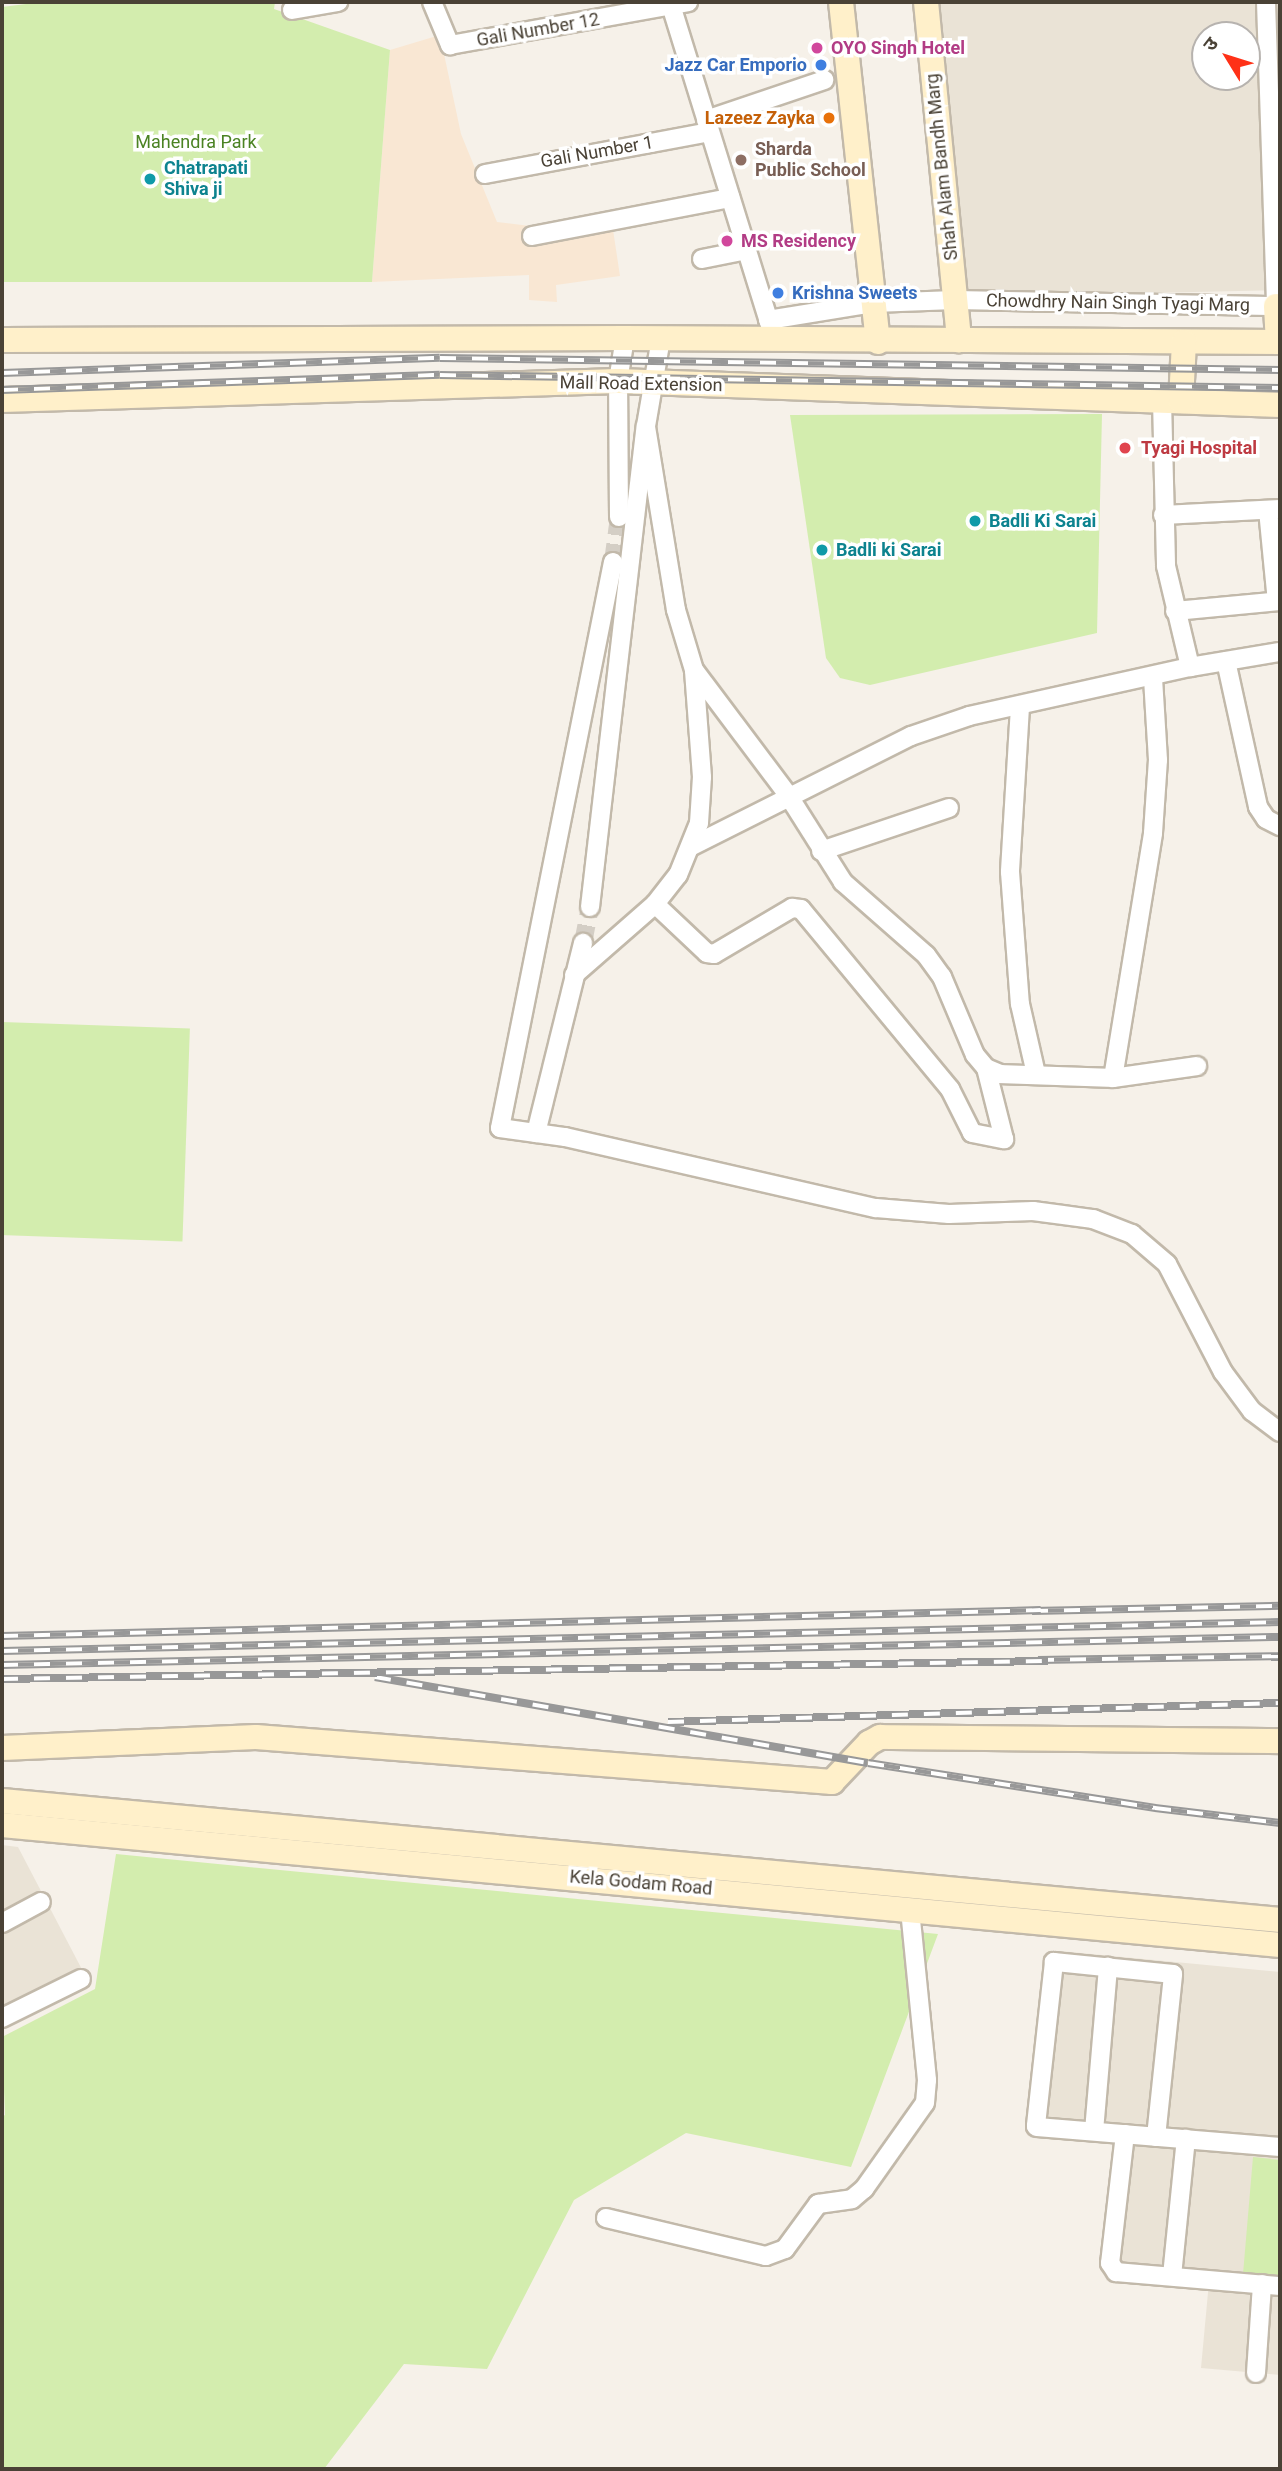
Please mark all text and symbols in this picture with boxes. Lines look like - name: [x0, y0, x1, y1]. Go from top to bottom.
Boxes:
- street label: Gali Number 12: [475, 9, 601, 51]
- north arrow: [1191, 21, 1261, 91]
- text: उ: [1198, 33, 1223, 55]
- place label: OYO Singh Hotel: [831, 37, 965, 59]
- marker: OYO Singh Hotel: [809, 40, 825, 56]
- place label: Jazz Car Emporio: [665, 54, 807, 76]
- marker: Jazz Car Emporio: [813, 57, 829, 73]
- street label: Shah Alam Bandh Marg: [921, 72, 963, 262]
- place label: Lazeez Zayka: [705, 107, 815, 129]
- marker: Lazeez Zayka: [821, 110, 837, 126]
- park label: Mahendra Park: [135, 131, 257, 153]
- street label: Gali Number 1: [539, 131, 655, 173]
- place label: Sharda Public School: [755, 139, 866, 182]
- marker: Sharda Public School: [733, 152, 749, 168]
- place label: Chatrapati Shiva ji: [164, 158, 248, 200]
- marker: Chatrapati Shiva ji: [142, 171, 158, 187]
- place label: MS Residency: [741, 230, 856, 252]
- marker: MS Residency: [719, 233, 735, 249]
- place label: Krishna Sweets: [792, 282, 917, 304]
- marker: Krishna Sweets: [770, 285, 786, 301]
- street label: Chowdhry Nain Singh Tyagi Marg: [986, 290, 1250, 316]
- street label: Mall Road Extension: [559, 372, 723, 396]
- place label: Tyagi Hospital: [1141, 437, 1257, 459]
- marker: Tyagi Hospital: [1115, 438, 1135, 458]
- place label: Badli Ki Sarai: [989, 510, 1096, 532]
- marker: Badli Ki Sarai: [967, 513, 983, 529]
- place label: Badli ki Sarai: [836, 539, 942, 561]
- marker: Badli ki Sarai: [814, 542, 830, 558]
- street label: Kela Godam Road: [569, 1866, 713, 1900]

